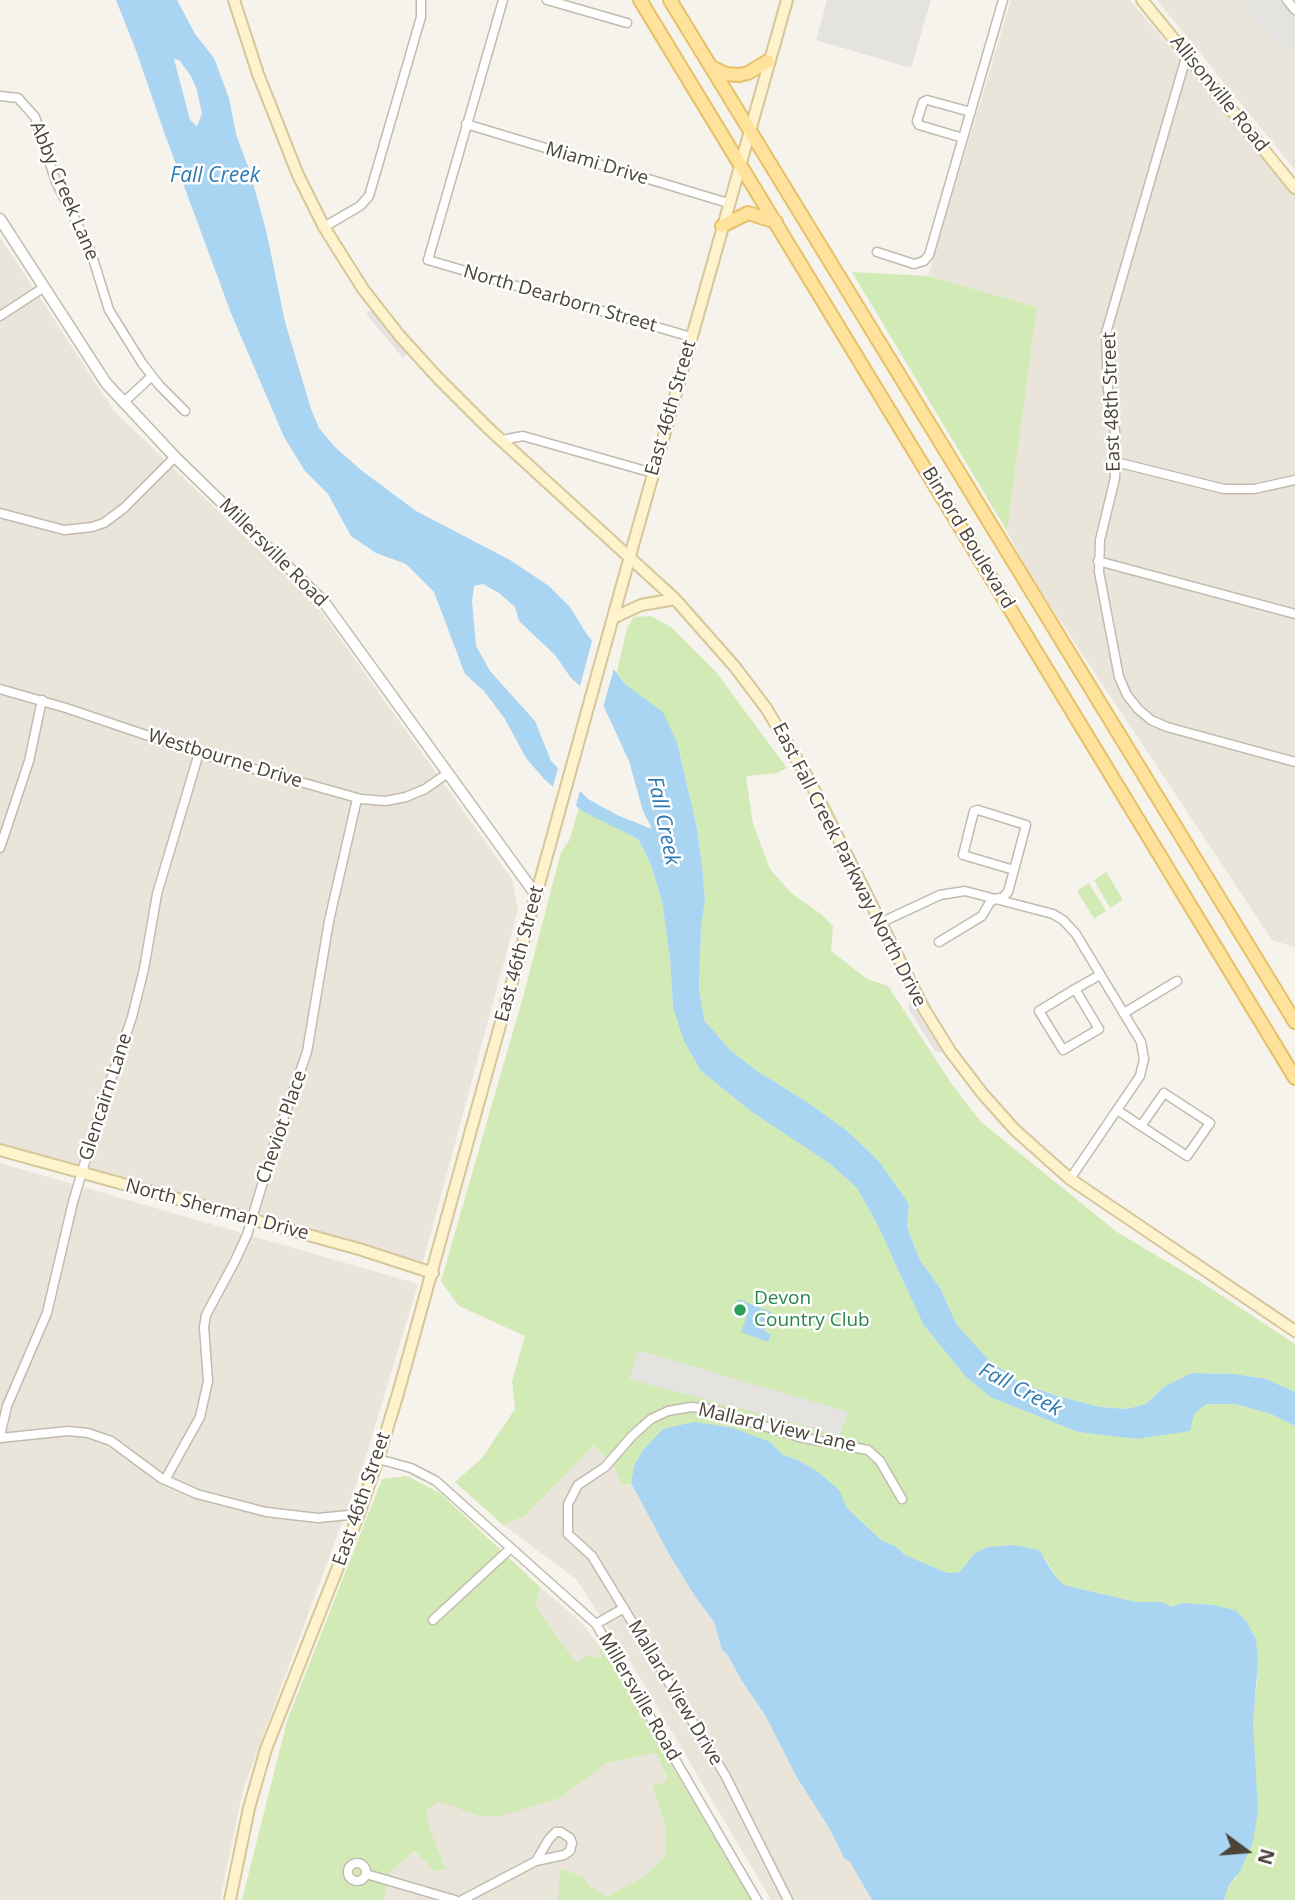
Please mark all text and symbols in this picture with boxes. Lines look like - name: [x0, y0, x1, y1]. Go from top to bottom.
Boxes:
- street label: Allisonville Road: [1165, 31, 1273, 157]
- street label: Abby Creek Lane: [24, 118, 104, 264]
- street label: Miami Drive: [543, 138, 651, 190]
- water label: Fall Creek: [170, 163, 260, 189]
- street label: North Dearborn Street: [461, 260, 659, 338]
- street label: East 48th Street: [1098, 332, 1126, 472]
- street label: East 46th Street: [641, 338, 701, 478]
- street label: Binford Boulevard: [917, 463, 1019, 613]
- street label: Millersville Road: [214, 494, 332, 612]
- street label: East Fall Creek Parkway North Drive: [767, 719, 931, 1011]
- street label: Westbourne Drive: [145, 725, 305, 793]
- water label: Fall Creek: [641, 774, 685, 868]
- street label: East 46th Street: [491, 883, 549, 1025]
- street label: Glencairn Lane: [75, 1030, 137, 1164]
- street label: Cheviot Place: [252, 1067, 312, 1187]
- street label: North Sherman Drive: [123, 1175, 311, 1245]
- place label: Devon Country Club: [754, 1288, 870, 1332]
- marker: Devon Country Club: [732, 1302, 748, 1318]
- water label: Fall Creek: [974, 1358, 1066, 1422]
- street label: Mallard View Lane: [696, 1399, 858, 1457]
- street label: East 46th Street: [328, 1429, 396, 1569]
- street label: Mallard View Drive: [623, 1616, 727, 1770]
- street label: Millersville Road: [593, 1629, 685, 1765]
- north arrow: [1211, 1816, 1281, 1886]
- text: N: [1252, 1846, 1281, 1868]

